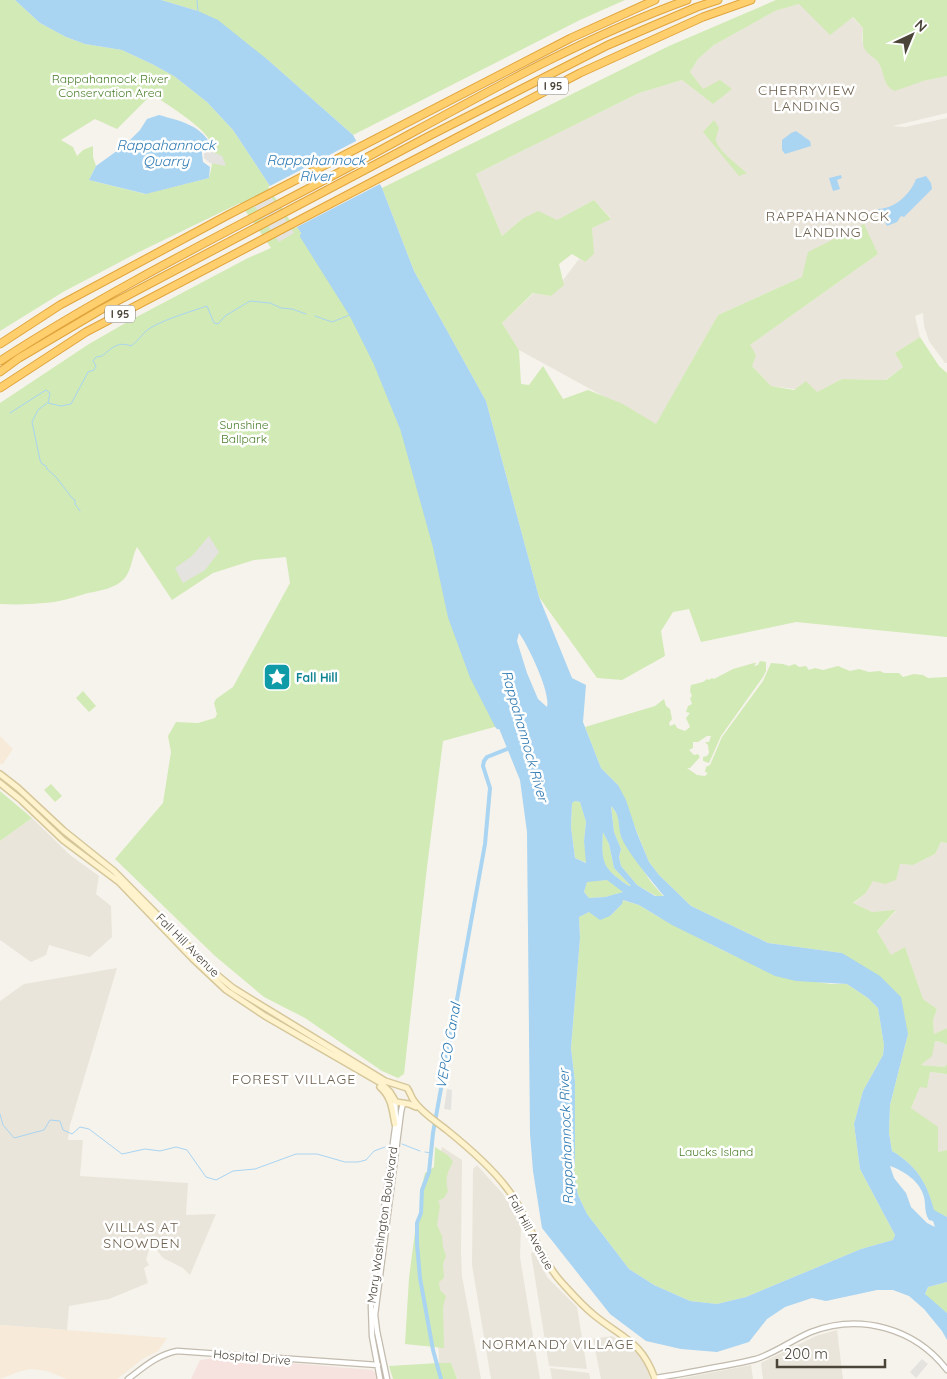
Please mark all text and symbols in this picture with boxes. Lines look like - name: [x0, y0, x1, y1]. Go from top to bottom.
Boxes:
- north arrow: [887, 10, 937, 60]
- text: N: [911, 16, 931, 36]
- park label: Rappahannock River Conservation Area: [52, 71, 169, 100]
- road number: I 95: [538, 78, 568, 94]
- district label: CHERRYVIEW LANDING: [758, 81, 856, 115]
- water label: Rappahannock Quarry: [116, 136, 217, 170]
- water label: Rappahannock River: [266, 151, 367, 185]
- district label: RAPPAHANNOCK LANDING: [766, 207, 890, 241]
- road number: I 95: [105, 306, 135, 322]
- park label: Sunshine Ballpark: [219, 417, 269, 446]
- place icon: Fall Hill: [262, 662, 292, 692]
- water label: Rappahannock River: [498, 668, 553, 805]
- place label: Fall Hill: [296, 670, 338, 685]
- street label: Fall Hill Avenue: [153, 910, 223, 980]
- water label: VEPCO Canal: [432, 1000, 465, 1090]
- water label: Rappahannock River: [555, 1067, 577, 1205]
- district label: FOREST VILLAGE: [232, 1070, 356, 1088]
- park label: Laucks Island: [679, 1144, 753, 1159]
- street label: Mary Washington Boulevard: [364, 1146, 400, 1304]
- street label: Fall Hill Avenue: [505, 1192, 557, 1273]
- district label: VILLAS AT SNOWDEN: [103, 1218, 181, 1252]
- district label: NORMANDY VILLAGE: [482, 1335, 634, 1353]
- scale bar: [777, 1336, 884, 1368]
- text: 200 m: [784, 1344, 828, 1363]
- street label: Hospital Drive: [213, 1346, 292, 1368]

